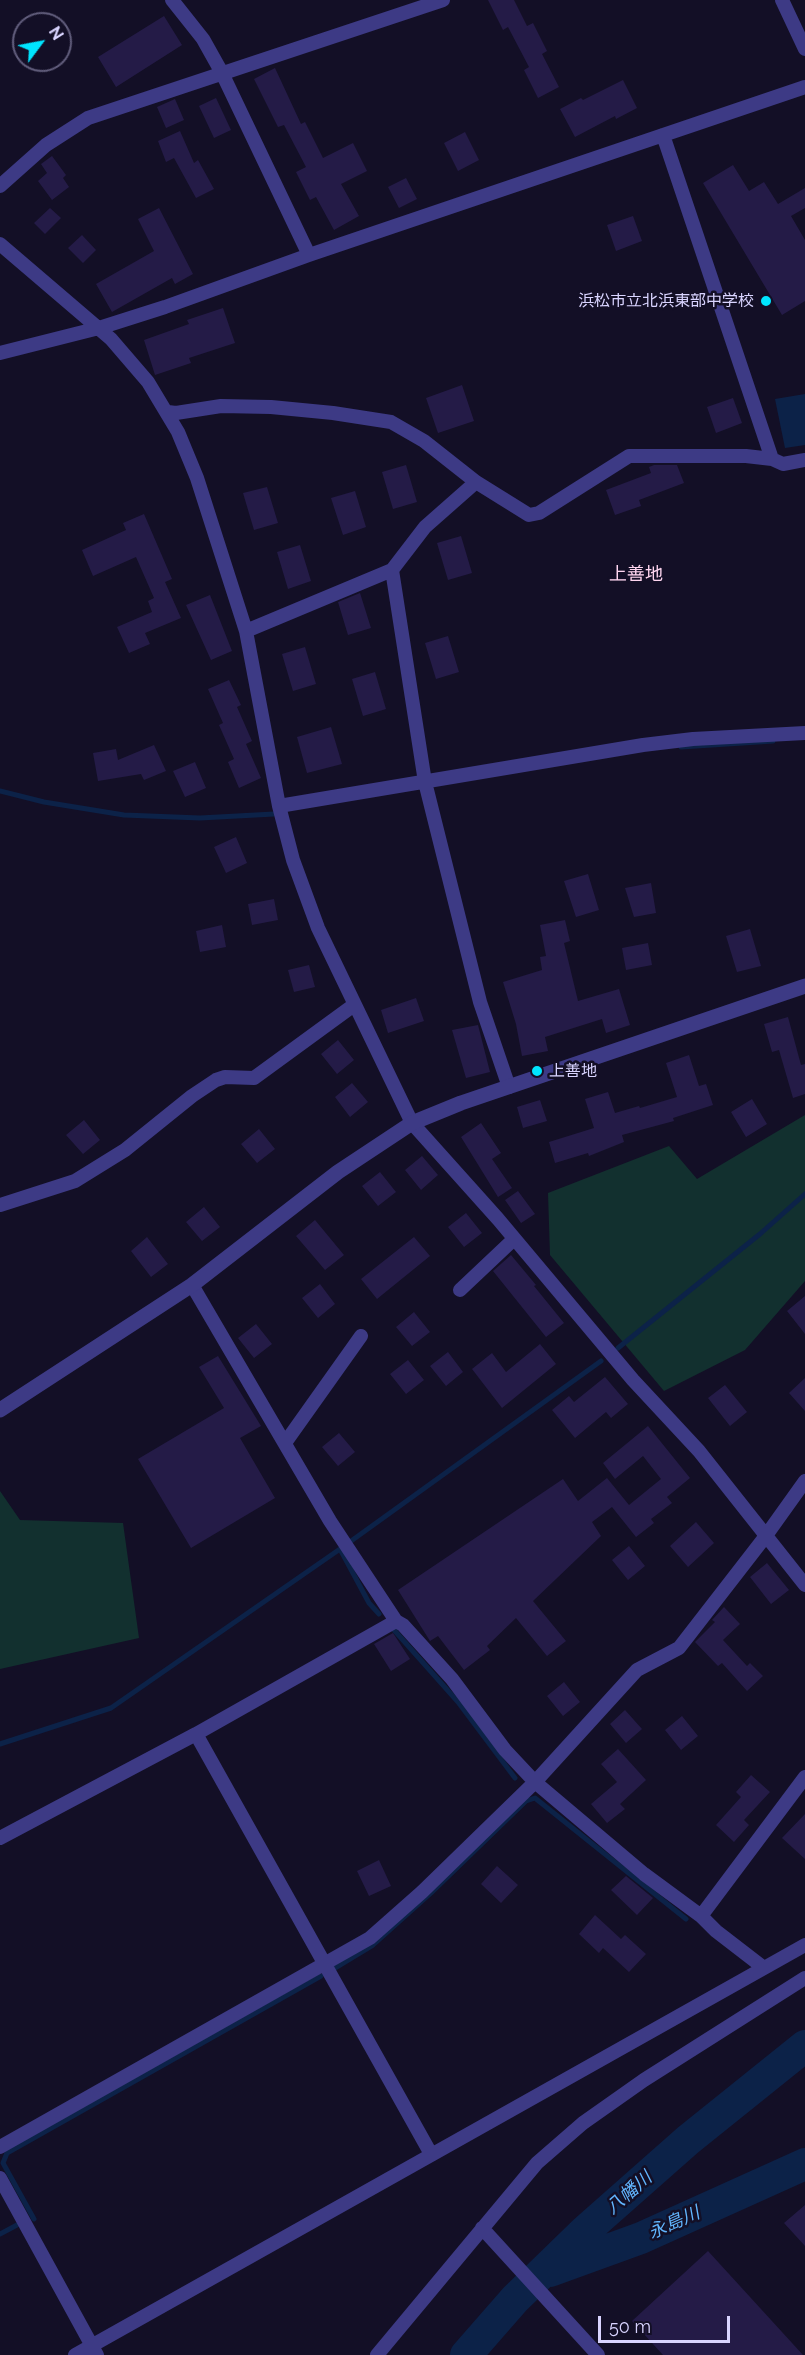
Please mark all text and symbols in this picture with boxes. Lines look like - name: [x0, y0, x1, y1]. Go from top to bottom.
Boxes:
- north arrow: [12, 12, 72, 72]
- text: N: [45, 23, 67, 43]
- place label: 浜松市立北浜東部中学校: [578, 291, 754, 311]
- marker: 浜松市立北浜東部中学校: [759, 294, 773, 308]
- district label: 上善地: [609, 564, 663, 586]
- place label: 上善地: [549, 1061, 597, 1081]
- marker: 上善地: [530, 1064, 544, 1078]
- water label: 八幡川: [602, 2167, 656, 2219]
- water label: 永島川: [645, 2202, 703, 2244]
- scale bar: [601, 2304, 733, 2342]
- text: 50 m: [609, 2316, 651, 2337]

